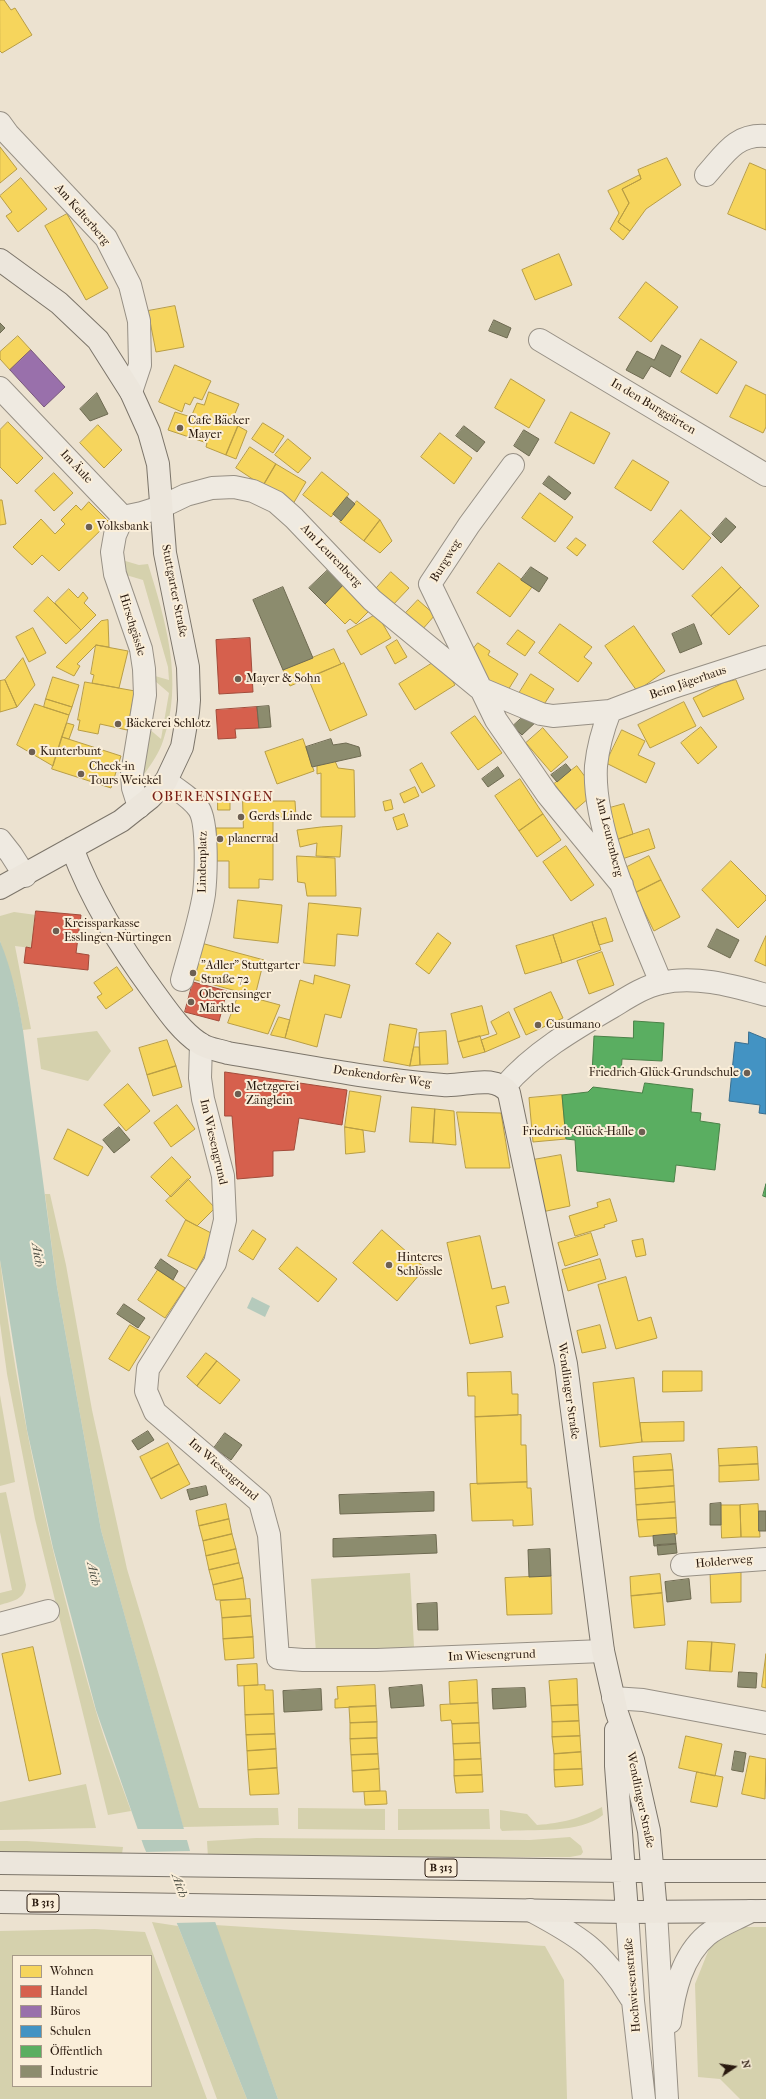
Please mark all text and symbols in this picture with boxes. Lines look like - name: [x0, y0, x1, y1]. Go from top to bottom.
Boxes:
- street label: Am Kelterberg: [51, 181, 113, 249]
- street label: In den Burggärten: [608, 376, 698, 438]
- place label: Cafe Bäcker Mayer: [188, 414, 250, 442]
- marker: Cafe Bäcker Mayer: [175, 423, 185, 433]
- street label: Im Äule: [57, 447, 95, 487]
- place label: Volksbank: [97, 520, 149, 534]
- marker: Volksbank: [84, 522, 94, 532]
- street label: Am Leurenberg: [297, 522, 365, 590]
- street label: Burgweg: [428, 537, 464, 585]
- street label: Stuttgarter Straße: [158, 543, 190, 639]
- street label: Hirschgässle: [116, 592, 148, 658]
- street label: Beim Jägerhaus: [648, 663, 728, 703]
- place label: Mayer & Sohn: [246, 672, 320, 686]
- marker: Mayer & Sohn: [233, 674, 243, 684]
- place label: Bäckerei Schlotz: [126, 717, 211, 731]
- marker: Bäckerei Schlotz: [113, 719, 123, 729]
- place label: Kunterbunt: [40, 745, 102, 759]
- marker: Kunterbunt: [27, 747, 37, 757]
- place label: Check-in Tours Weickel: [89, 760, 162, 788]
- marker: Check-in Tours Weickel: [76, 769, 86, 779]
- district label: OBERENSINGEN: [152, 790, 274, 806]
- street label: Am Leurenberg: [592, 796, 626, 878]
- place label: Gerds Linde: [249, 810, 312, 824]
- marker: Gerds Linde: [236, 812, 246, 822]
- street label: Lindenplatz: [195, 831, 211, 893]
- place label: planerrad: [228, 832, 278, 846]
- marker: planerrad: [215, 834, 225, 844]
- place label: Kreissparkasse Esslingen-Nürtingen: [64, 917, 171, 945]
- marker: Kreissparkasse Esslingen-Nürtingen: [51, 926, 61, 936]
- place label: "Adler" Stuttgarter Straße 72: [201, 959, 300, 987]
- marker: "Adler" Stuttgarter Straße 72: [188, 968, 198, 978]
- place label: Oberensinger Märktle: [199, 988, 271, 1016]
- marker: Oberensinger Märktle: [186, 997, 196, 1007]
- place label: Cusumano: [546, 1018, 601, 1032]
- marker: Cusumano: [533, 1020, 543, 1030]
- street label: Denkendorfer Weg: [332, 1063, 432, 1091]
- place label: Friedrich-Glück-Grundschule: [589, 1066, 739, 1080]
- marker: Friedrich-Glück-Grundschule: [742, 1068, 752, 1078]
- place label: Metzgerei Zänglein: [246, 1080, 299, 1108]
- marker: Metzgerei Zänglein: [233, 1089, 243, 1099]
- street label: Im Wiesengrund: [196, 1098, 230, 1186]
- place label: Friedrich-Glück-Halle: [522, 1125, 634, 1139]
- marker: Friedrich-Glück-Halle: [637, 1127, 647, 1137]
- water label: Aich: [27, 1242, 47, 1268]
- place label: Hinteres Schlössle: [397, 1251, 443, 1279]
- marker: Hinteres Schlössle: [384, 1260, 394, 1270]
- street label: Wendlinger Straße: [554, 1342, 582, 1440]
- street label: Im Wiesengrund: [185, 1436, 261, 1504]
- street label: Holderweg: [695, 1552, 753, 1572]
- water label: Aich: [83, 1560, 103, 1588]
- street label: Im Wiesengrund: [448, 1647, 536, 1665]
- street label: Wendlinger Straße: [623, 1751, 657, 1849]
- road number: B 313: [425, 1859, 457, 1877]
- water label: Aich: [168, 1872, 190, 1900]
- road number: B 313: [27, 1894, 59, 1912]
- street label: Hochwiesenstraße: [622, 1937, 644, 2033]
- legend: [12, 1955, 152, 2087]
- text: Wohnen: [50, 1964, 94, 1978]
- text: Handel: [50, 1984, 88, 1998]
- text: Büros: [50, 2004, 80, 2018]
- text: Schulen: [50, 2024, 91, 2038]
- text: Öffentlich: [50, 2044, 102, 2058]
- north arrow: [714, 2047, 754, 2087]
- text: N: [739, 2059, 753, 2070]
- text: Industrie: [50, 2064, 98, 2078]

